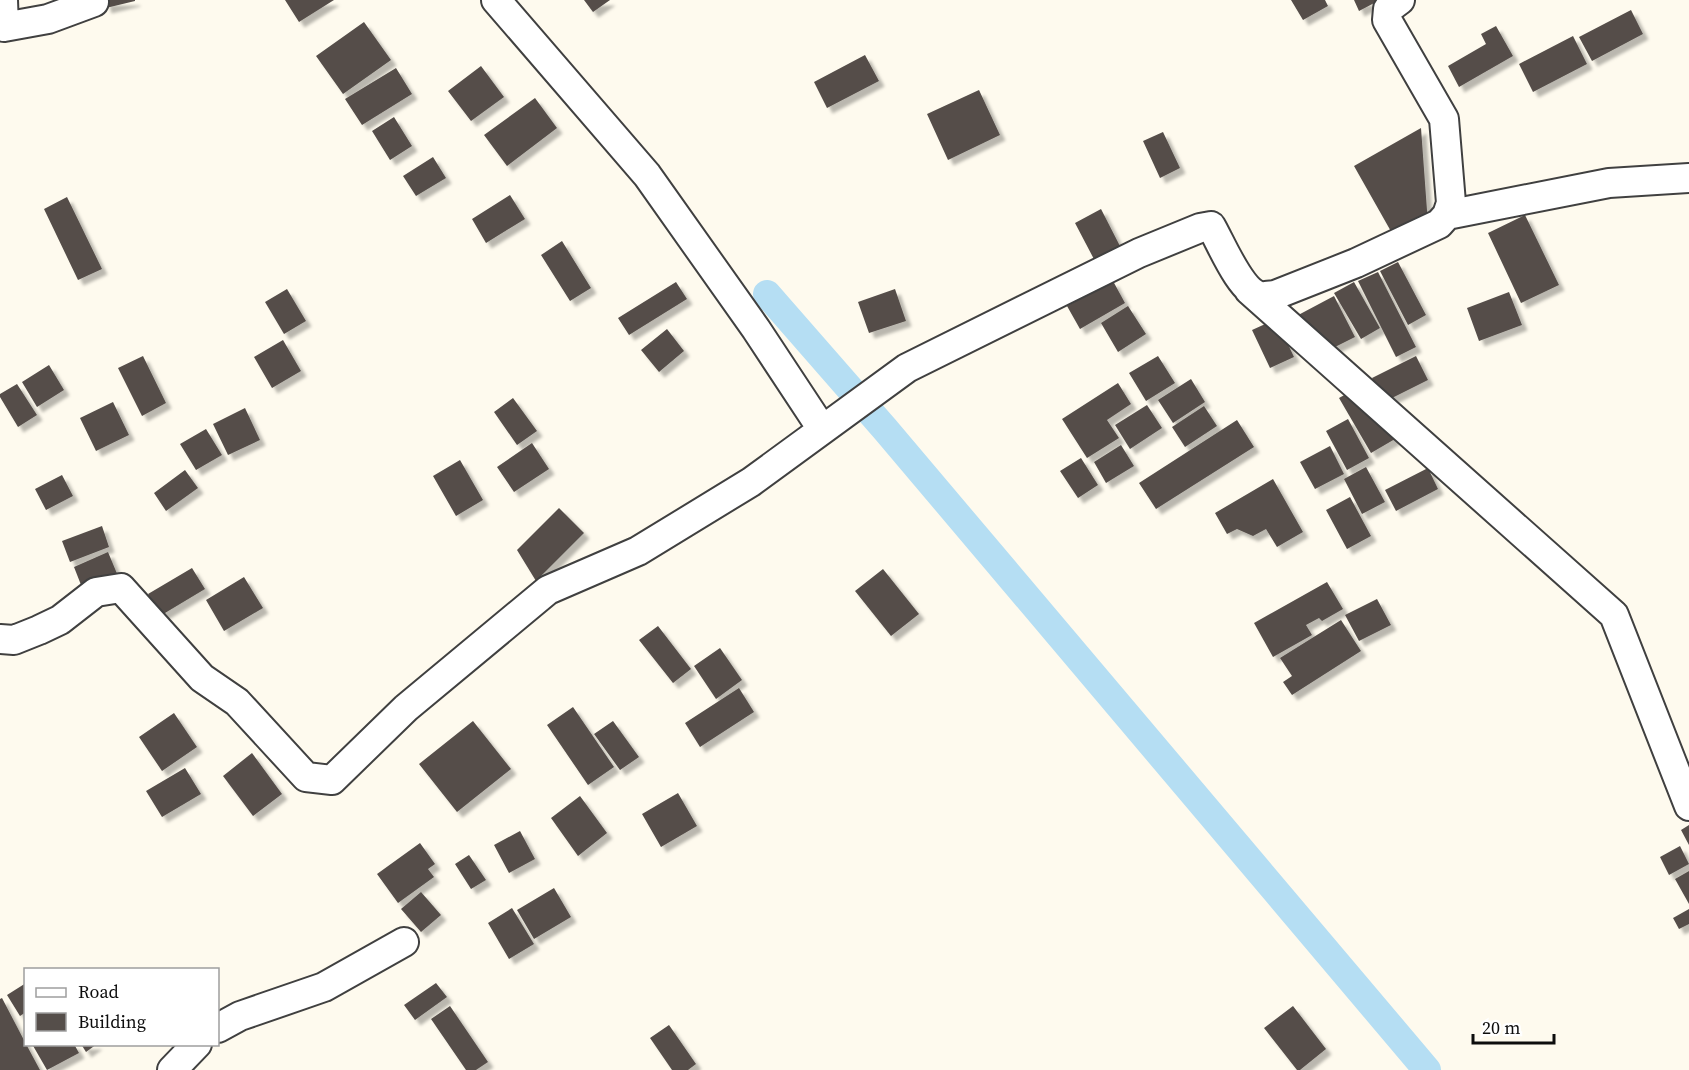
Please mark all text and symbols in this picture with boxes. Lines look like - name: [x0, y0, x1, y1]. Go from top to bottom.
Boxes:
- legend: [24, 968, 219, 1046]
- text: Road: [78, 979, 119, 1004]
- scale bar: [1473, 1007, 1554, 1045]
- text: Building: [78, 1009, 146, 1034]
- text: 20 m: [1482, 1015, 1520, 1040]

